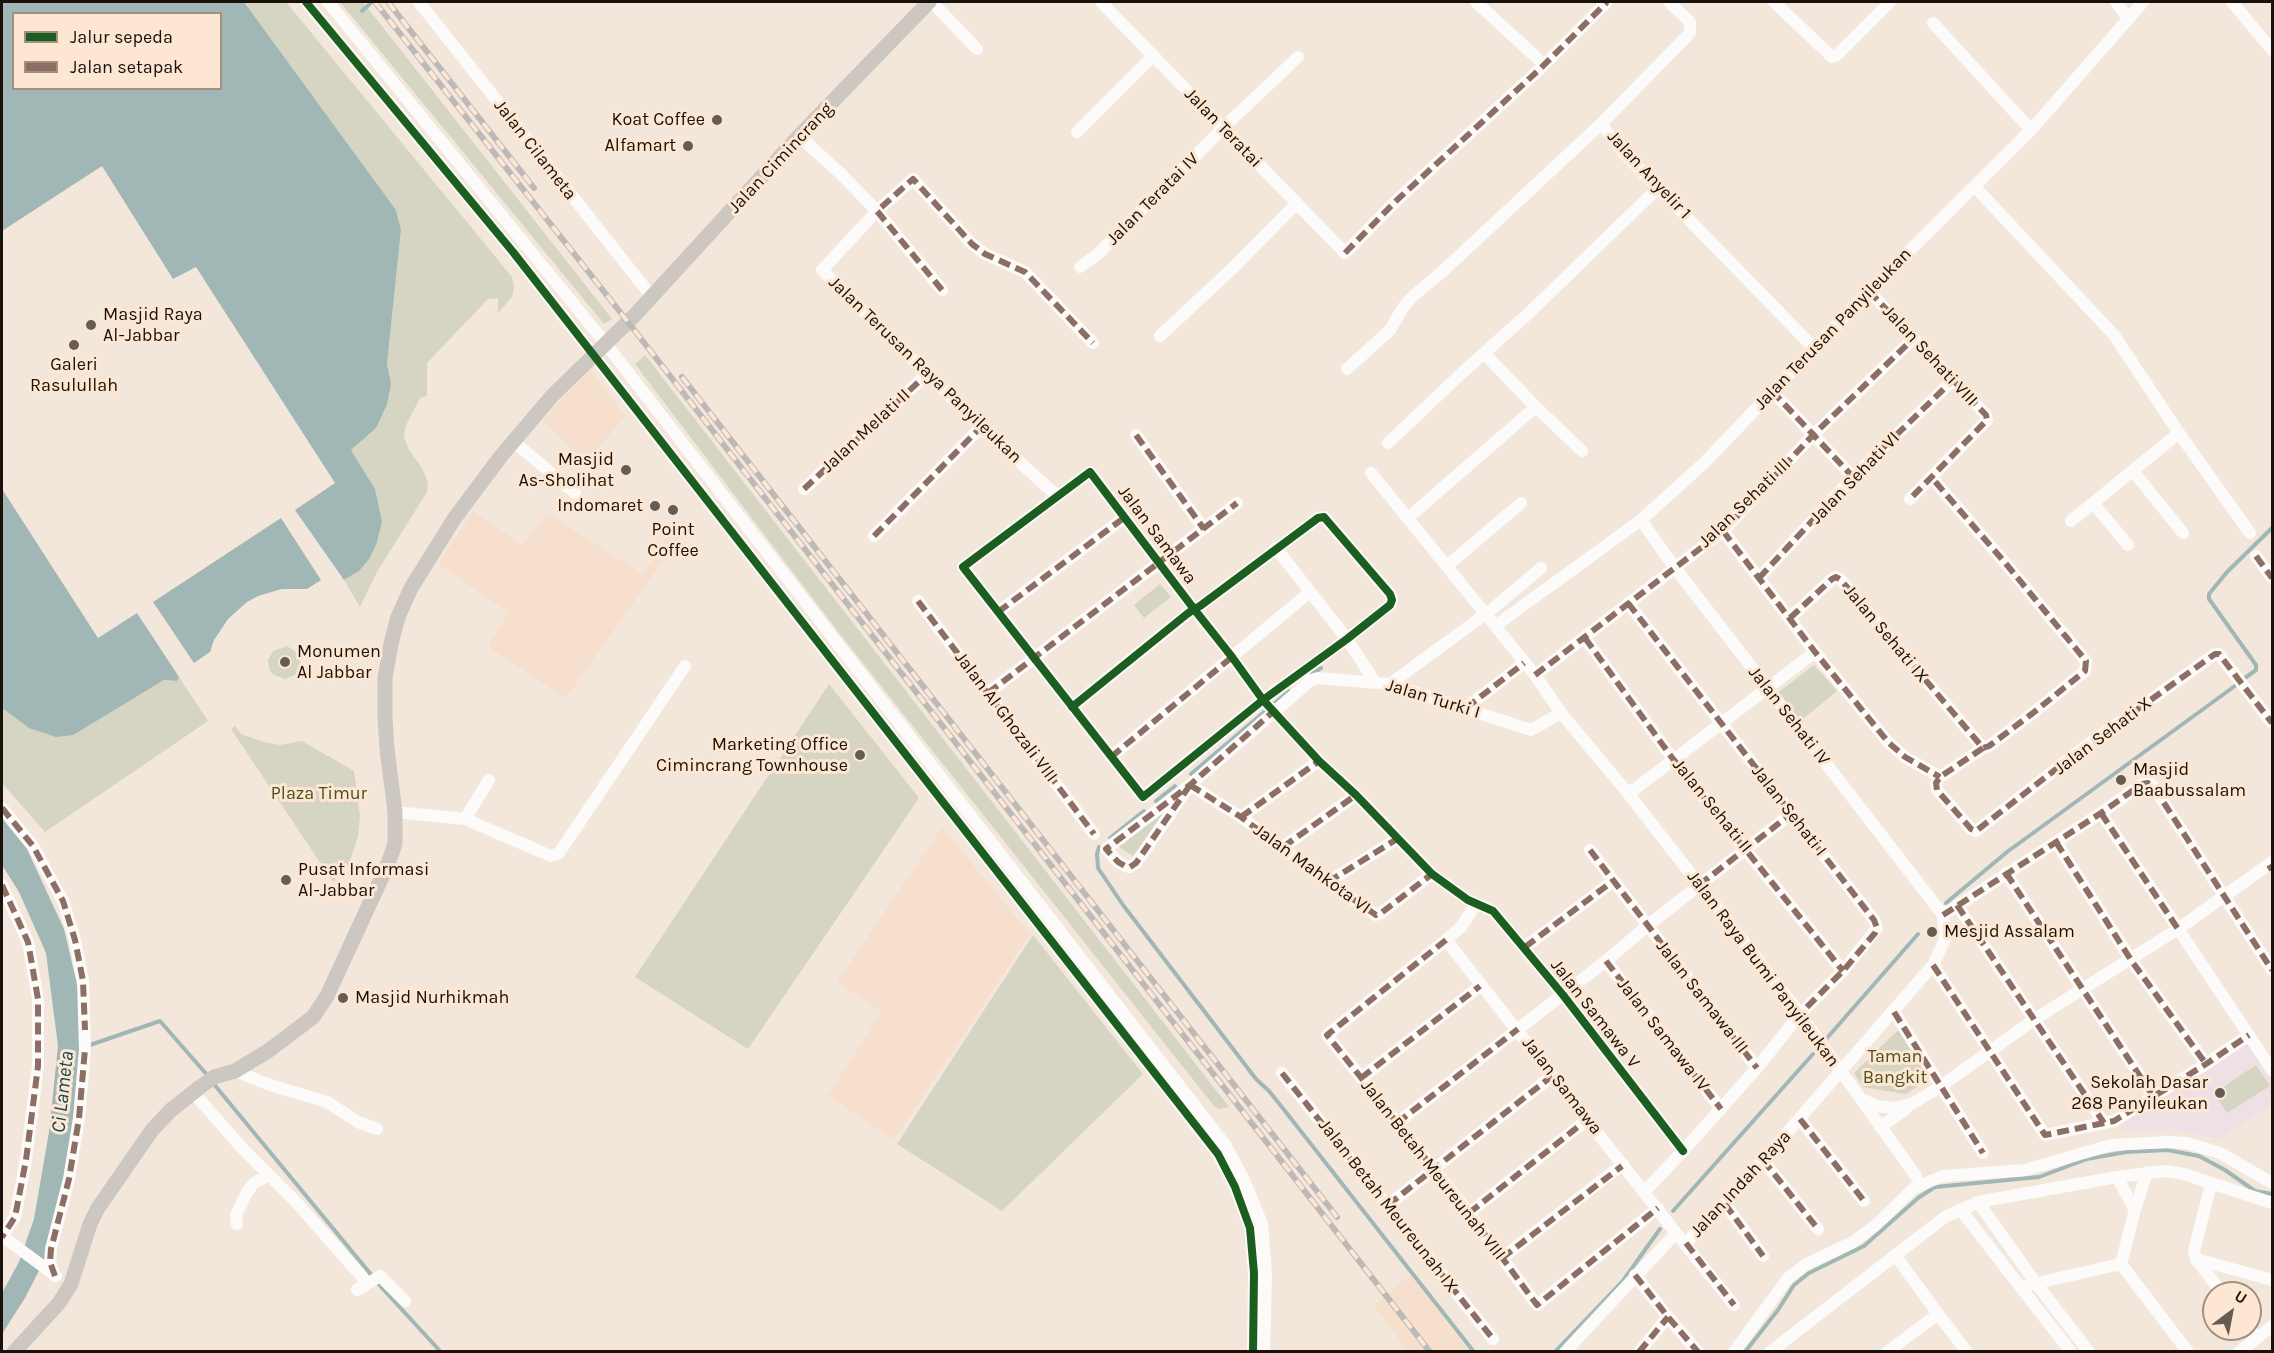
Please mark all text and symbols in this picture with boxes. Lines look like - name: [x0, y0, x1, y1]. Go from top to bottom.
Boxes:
- legend: [12, 12, 222, 90]
- text: Jalur sepeda: [70, 26, 173, 48]
- text: Jalan setapak: [70, 56, 183, 78]
- street label: Jalan Teratai: [1180, 84, 1266, 172]
- street label: Jalan Cilameta: [489, 96, 581, 204]
- street label: Jalan Cimincrang: [724, 98, 838, 218]
- place label: Koat Coffee: [612, 109, 705, 131]
- marker: Koat Coffee: [710, 113, 724, 127]
- street label: Jalan Anyelir 1: [1602, 126, 1696, 224]
- place label: Alfamart: [605, 135, 676, 157]
- marker: Alfamart: [681, 139, 695, 153]
- street label: Jalan Teratai IV: [1102, 148, 1204, 250]
- street label: Jalan Terusan Panyileukan: [1750, 244, 1916, 414]
- street label: Jalan Terusan Raya Panyileukan: [824, 272, 1026, 468]
- street label: Jalan Sehati VIII: [1878, 301, 1982, 411]
- place label: Masjid Raya Al-Jabbar: [103, 304, 203, 346]
- marker: Masjid Raya Al-Jabbar: [84, 318, 98, 332]
- marker: Galeri Rasulullah: [67, 338, 81, 352]
- place label: Galeri Rasulullah: [30, 354, 118, 397]
- street label: Jalan Melati II: [817, 385, 915, 477]
- street label: Jalan Sehati VI: [1806, 427, 1904, 529]
- place label: Masjid As-Sholihat: [518, 449, 614, 492]
- street label: Jalan Sehati III: [1694, 454, 1796, 552]
- marker: Masjid As-Sholihat: [619, 463, 633, 477]
- street label: Jalan Samawa: [1113, 481, 1201, 589]
- place label: Indomaret: [557, 495, 643, 517]
- marker: Indomaret: [648, 499, 662, 513]
- marker: Point Coffee: [666, 503, 680, 517]
- place label: Point Coffee: [647, 519, 699, 562]
- street label: Jalan Sehati IX: [1839, 581, 1933, 687]
- place label: Monumen Al Jabbar: [297, 641, 381, 684]
- street label: Jalan Al Ghozali VIII: [950, 648, 1062, 786]
- marker: Monumen Al Jabbar: [278, 655, 292, 669]
- street label: Jalan Sehati IV: [1744, 662, 1834, 770]
- street label: Jalan Turki I: [1383, 674, 1483, 724]
- street label: Jalan Sehati X: [2050, 692, 2156, 780]
- place label: Marketing Office Cimincrang Townhouse: [656, 734, 848, 777]
- marker: Marketing Office Cimincrang Townhouse: [853, 748, 867, 762]
- street label: Jalan Sehati II: [1668, 755, 1756, 857]
- place label: Masjid Baabussalam: [2133, 759, 2246, 802]
- street label: Jalan Sehati I: [1747, 761, 1831, 861]
- marker: Masjid Baabussalam: [2114, 773, 2128, 787]
- park label: Plaza Timur: [271, 783, 367, 805]
- street label: Jalan Mahkota VI: [1249, 819, 1375, 919]
- place label: Pusat Informasi Al-Jabbar: [298, 859, 429, 902]
- street label: Jalan Raya Bumi Panyileukan: [1682, 867, 1844, 1071]
- marker: Pusat Informasi Al-Jabbar: [279, 873, 293, 887]
- place label: Mesjid Assalam: [1944, 921, 2075, 943]
- marker: Mesjid Assalam: [1925, 925, 1939, 939]
- street label: Jalan Samawa III: [1651, 936, 1753, 1058]
- street label: Jalan Samawa V: [1546, 955, 1644, 1073]
- street label: Jalan Samawa IV: [1612, 974, 1714, 1096]
- place label: Masjid Nurhikmah: [355, 987, 509, 1009]
- marker: Masjid Nurhikmah: [336, 991, 350, 1005]
- street label: Jalan Samawa: [1517, 1033, 1607, 1139]
- park label: Taman Bangkit: [1863, 1046, 1927, 1088]
- water label: Ci Lameta: [47, 1050, 79, 1134]
- place label: Sekolah Dasar 268 Panyileukan: [2071, 1072, 2208, 1114]
- street label: Jalan Betah Meureunah VIII: [1356, 1076, 1510, 1264]
- marker: Sekolah Dasar 268 Panyileukan: [2213, 1086, 2227, 1100]
- street label: Jalan Betah Meureunah IX: [1314, 1115, 1462, 1297]
- street label: Jalan Indah Raya: [1686, 1126, 1796, 1242]
- north arrow: [2202, 1281, 2262, 1341]
- text: U: [2231, 1286, 2250, 1308]

